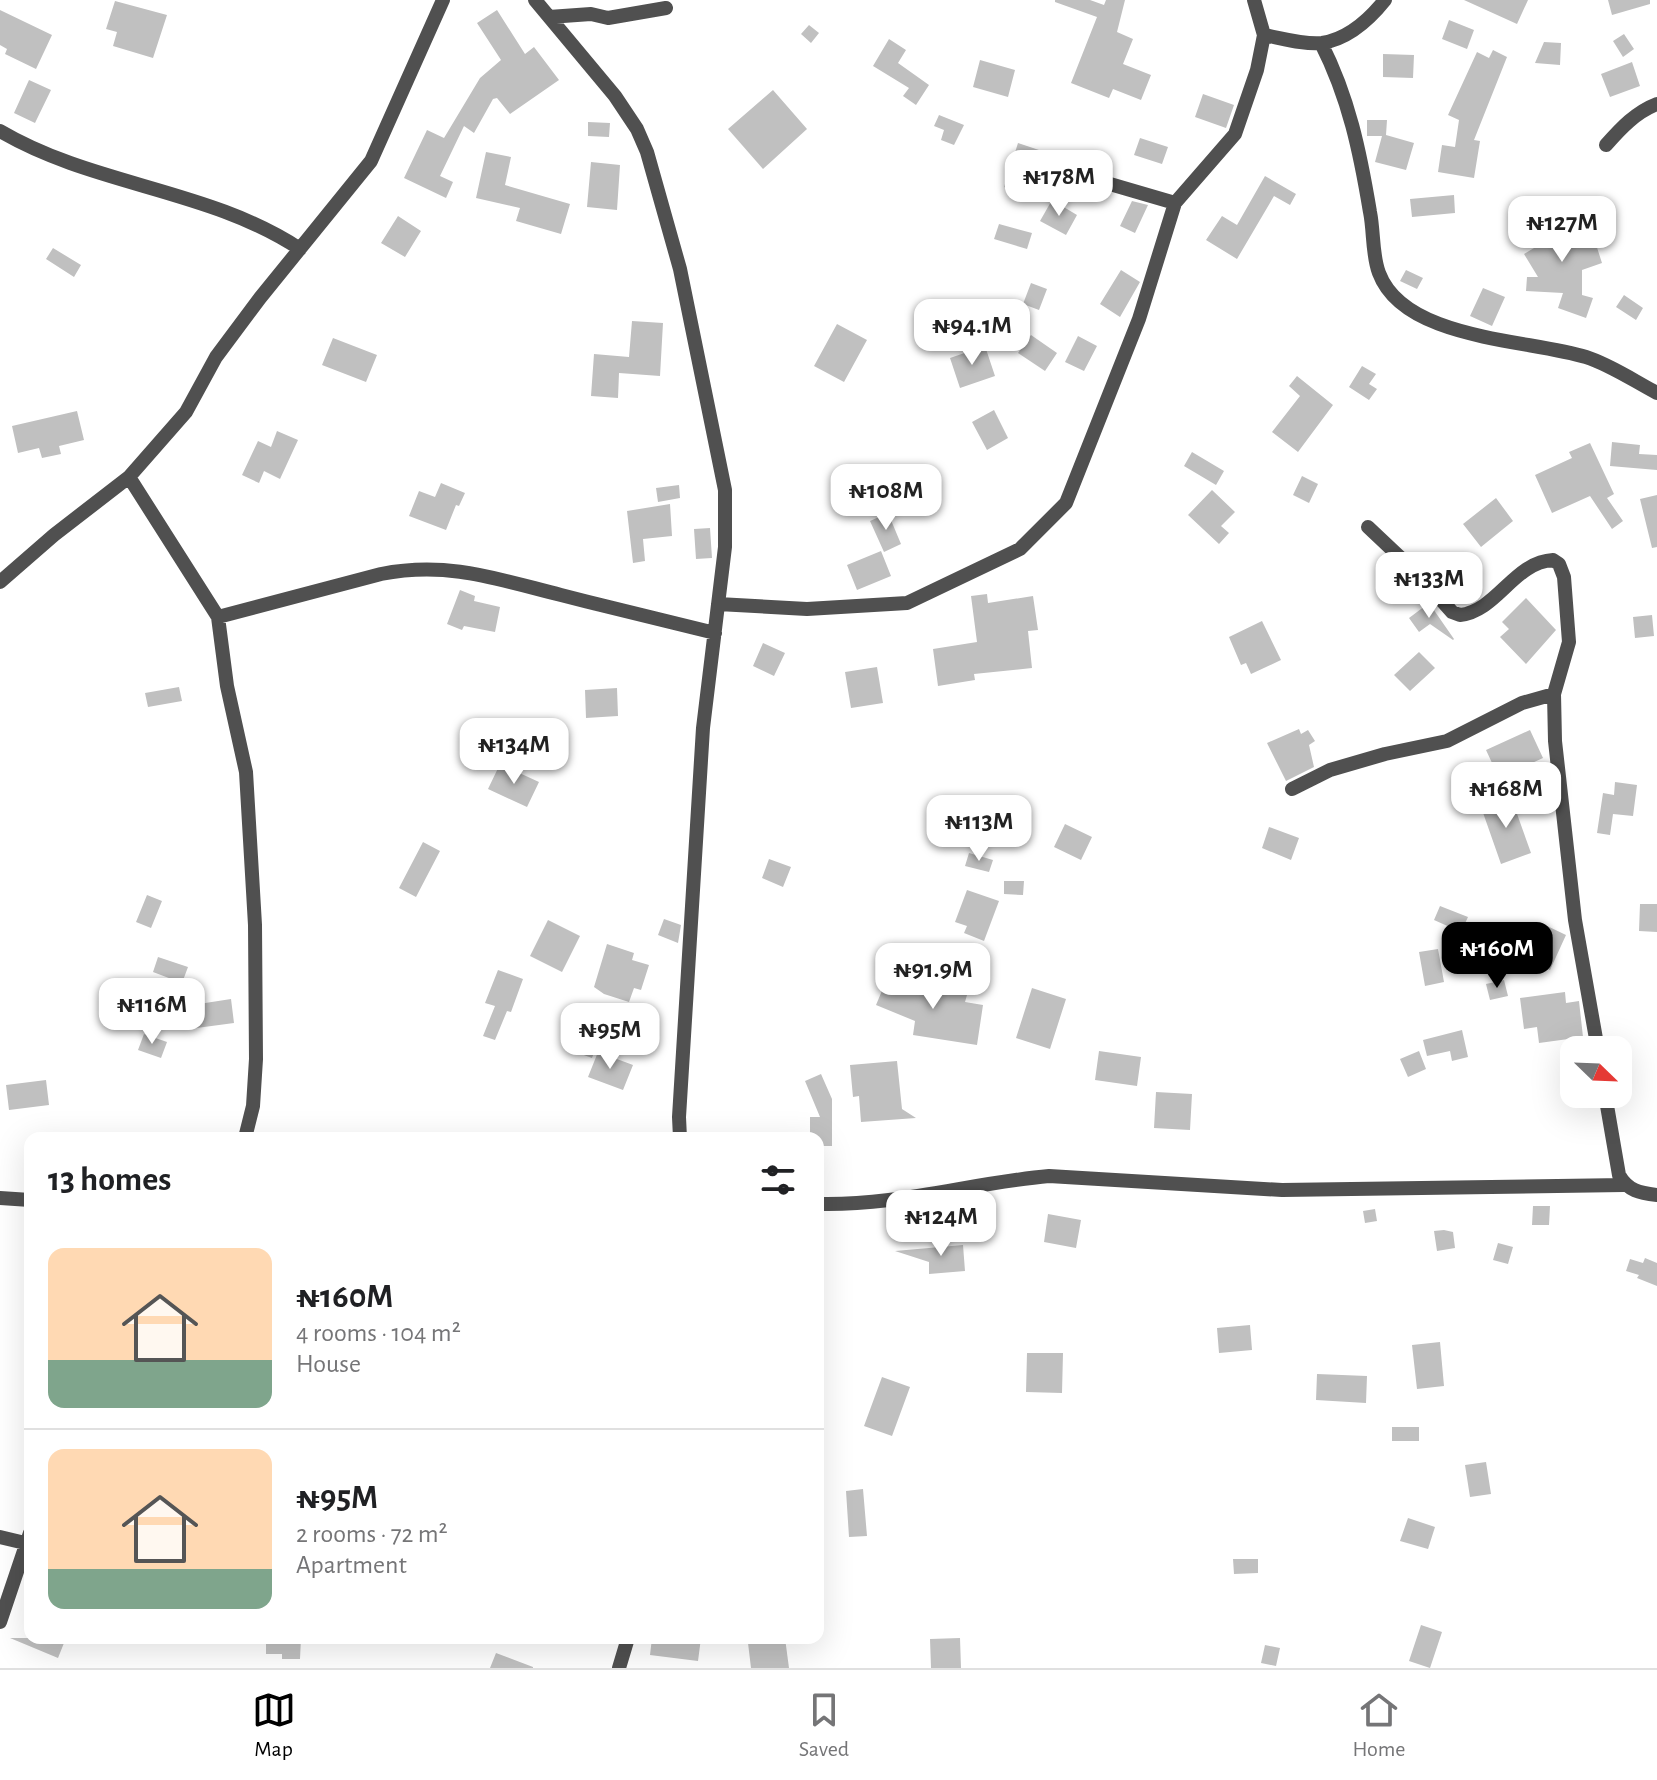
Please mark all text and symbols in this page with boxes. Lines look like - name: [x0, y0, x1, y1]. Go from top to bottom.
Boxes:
- pin: ₦178M: [1003, 150, 1115, 218]
- text: ₦178M: [1023, 163, 1095, 189]
- pin: ₦127M: [1506, 196, 1618, 264]
- text: ₦127M: [1526, 209, 1598, 235]
- pin: ₦94.1M: [907, 299, 1037, 367]
- text: ₦94.1M: [932, 312, 1012, 338]
- pin: ₦108M: [830, 464, 942, 532]
- text: ₦108M: [849, 477, 923, 503]
- pin: ₦133M: [1373, 552, 1485, 620]
- text: ₦133M: [1394, 565, 1464, 591]
- pin: ₦134M: [458, 718, 570, 786]
- text: ₦134M: [478, 731, 550, 757]
- pin: ₦168M: [1450, 762, 1562, 830]
- text: ₦168M: [1469, 775, 1543, 801]
- pin: ₦113M: [923, 795, 1035, 863]
- text: ₦113M: [945, 808, 1013, 834]
- pin: ₦160M: [1441, 922, 1553, 990]
- text: ₦160M: [1460, 935, 1534, 961]
- pin: ₦91.9M: [868, 943, 998, 1011]
- text: ₦91.9M: [893, 956, 973, 982]
- pin: ₦116M: [96, 978, 208, 1046]
- text: ₦116M: [117, 991, 187, 1017]
- pin: ₦95M: [563, 1003, 657, 1071]
- text: ₦95M: [579, 1016, 641, 1042]
- north arrow: [1560, 1036, 1632, 1108]
- map controls: [1560, 1036, 1632, 1108]
- icon: filters: [756, 1158, 800, 1202]
- text: 13 homes: [48, 1163, 171, 1197]
- pin: ₦124M: [885, 1190, 997, 1258]
- text: ₦124M: [904, 1203, 978, 1229]
- icon: home: [112, 1280, 208, 1376]
- text: ₦160M: [296, 1280, 393, 1314]
- text: 4 rooms · 104 m²: [296, 1320, 461, 1346]
- text: House: [296, 1351, 361, 1377]
- icon: home: [112, 1481, 208, 1577]
- text: ₦95M: [296, 1481, 378, 1515]
- text: 2 rooms · 72 m²: [296, 1521, 448, 1547]
- text: Apartment: [296, 1552, 407, 1578]
- tab: Map: [252, 1688, 296, 1762]
- tab: Saved: [799, 1688, 849, 1762]
- tab: Home: [1352, 1688, 1405, 1762]

